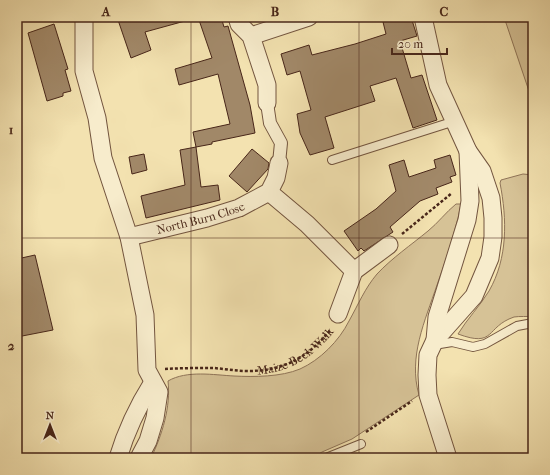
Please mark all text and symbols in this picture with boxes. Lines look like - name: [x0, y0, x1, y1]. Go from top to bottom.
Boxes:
- text: A: [101, 4, 111, 19]
- text: B: [271, 4, 280, 19]
- text: C: [440, 4, 449, 19]
- scale bar: [392, 30, 447, 56]
- text: 20 m: [398, 37, 423, 51]
- text: 1: [9, 122, 14, 137]
- street label: North Burn Close: [155, 199, 247, 237]
- street label: Maize Beck Walk: [256, 324, 337, 378]
- text: 2: [8, 338, 15, 353]
- north arrow: [30, 405, 70, 445]
- text: N: [46, 409, 55, 422]

